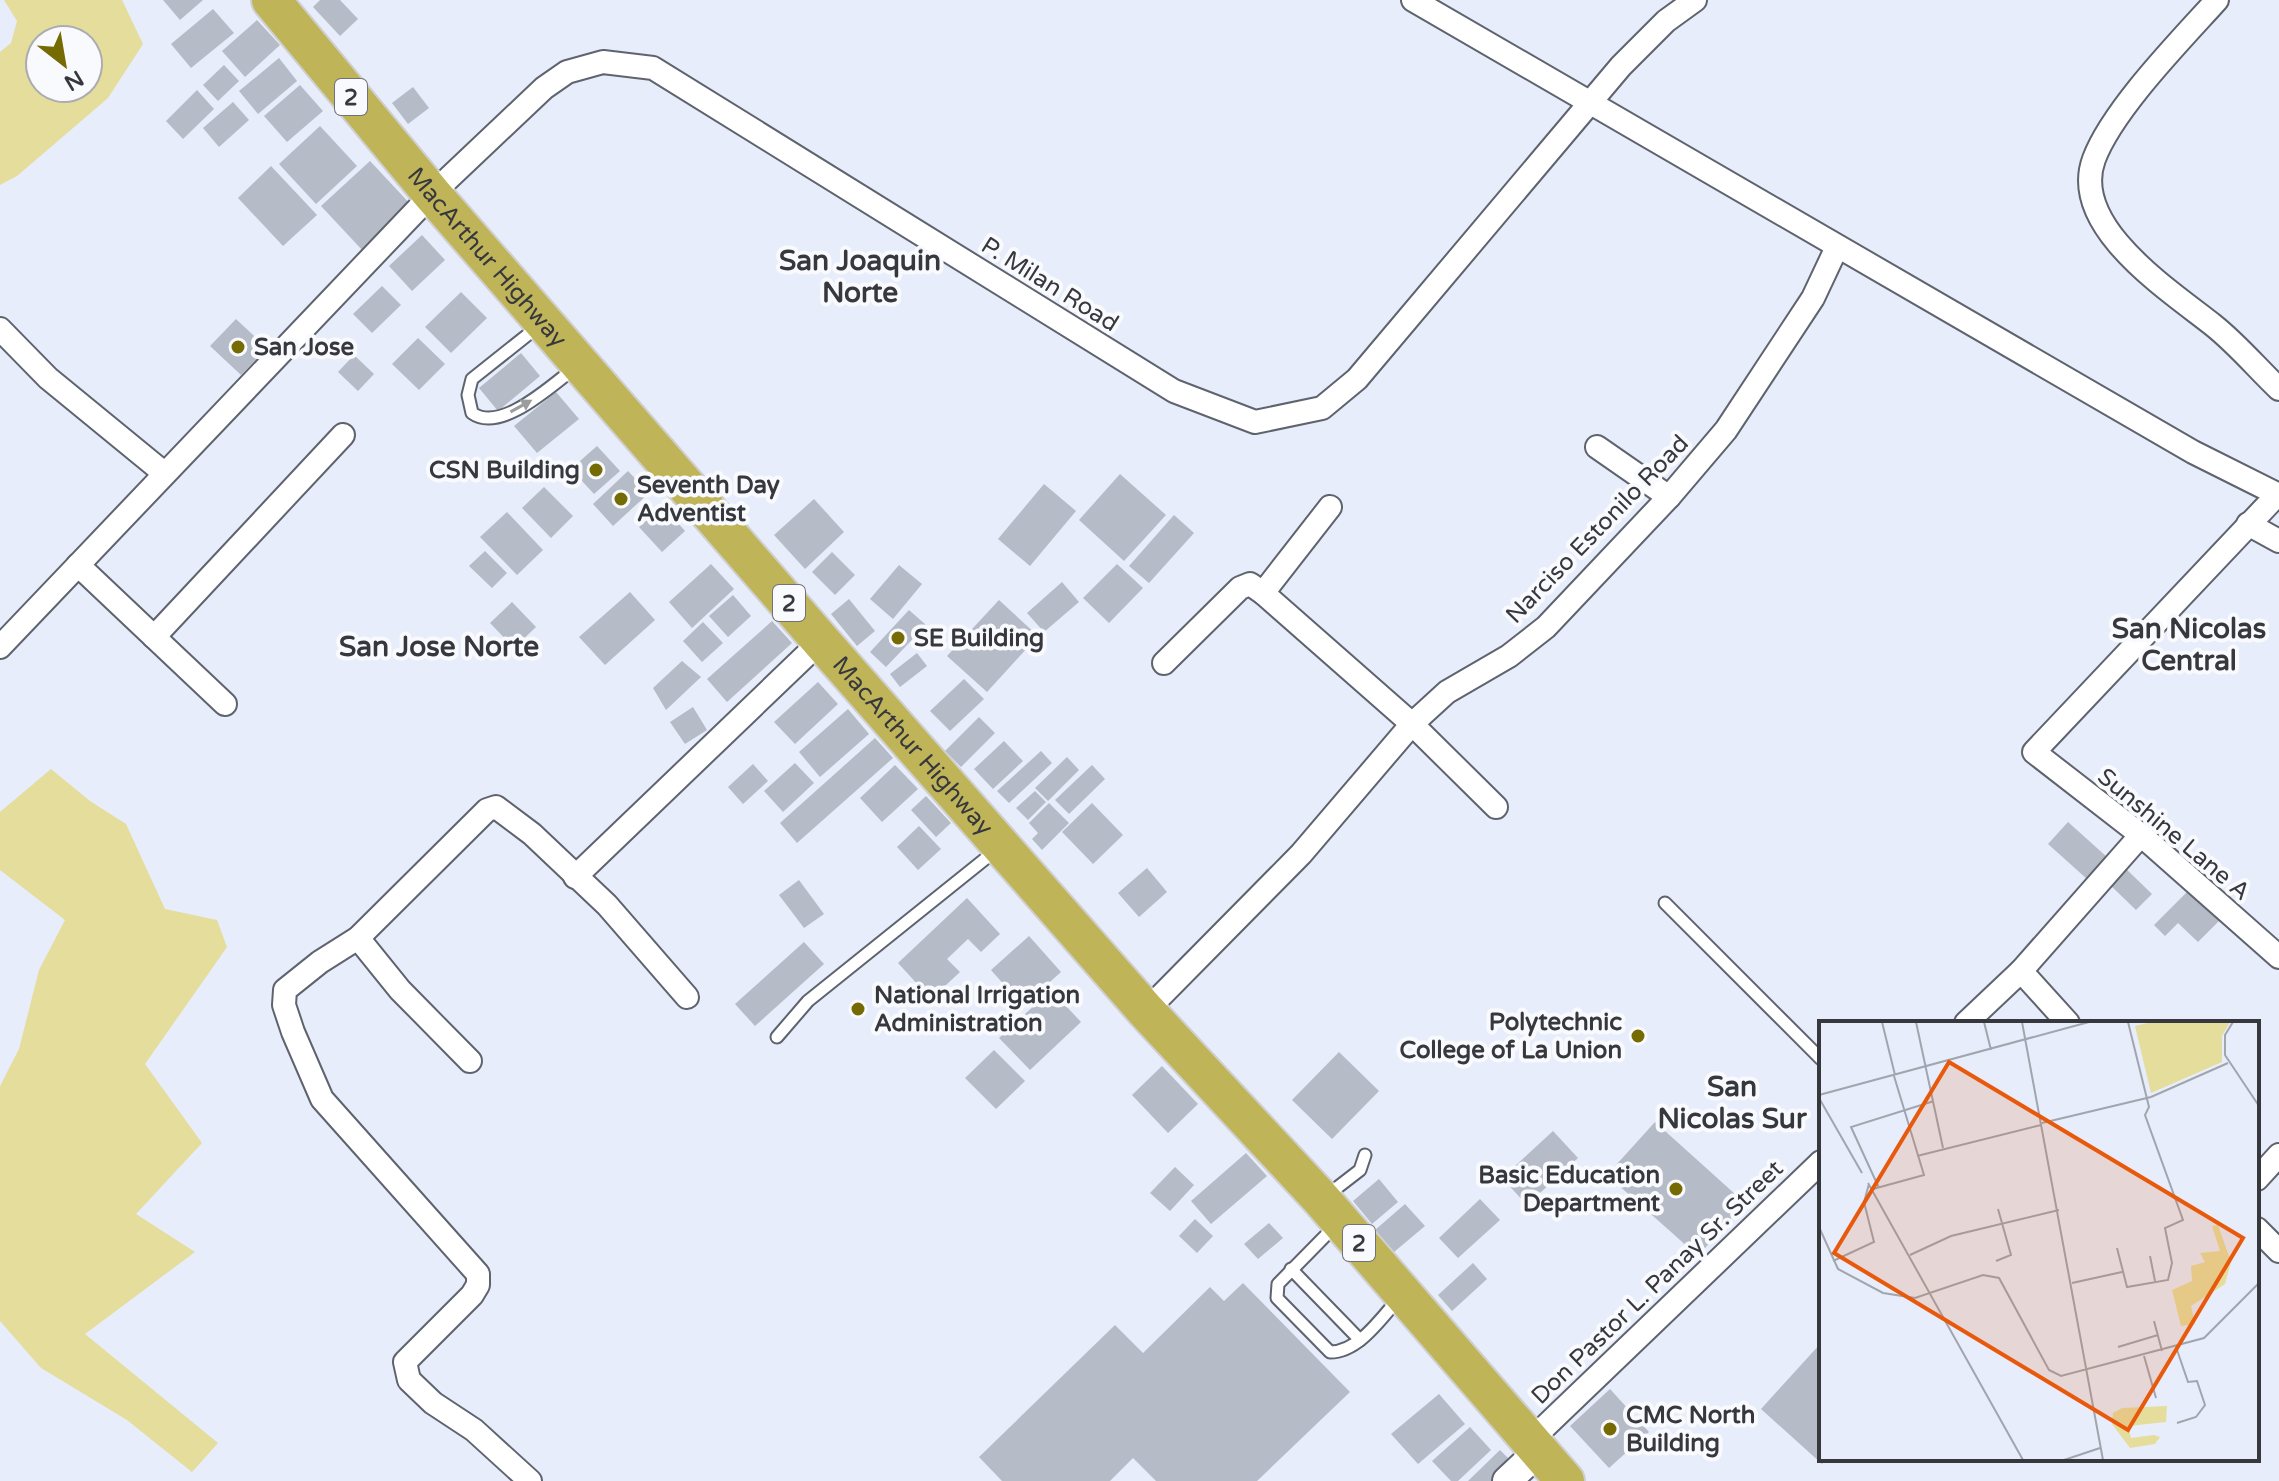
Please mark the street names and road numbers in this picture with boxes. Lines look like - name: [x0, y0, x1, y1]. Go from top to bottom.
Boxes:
- road number: 2: [335, 79, 367, 115]
- street label: MacArthur Highway: [401, 162, 573, 353]
- street label: P. Milan Road: [976, 231, 1124, 338]
- street label: Narciso Estonilo Road: [1500, 429, 1695, 630]
- road number: 2: [773, 585, 805, 621]
- street label: MacArthur Highway: [826, 651, 999, 842]
- street label: Sunshine Lane A: [2092, 762, 2256, 907]
- street label: Don Pastor L. Panay Sr. Street: [1525, 1154, 1789, 1411]
- road number: 2: [1343, 1225, 1375, 1261]

